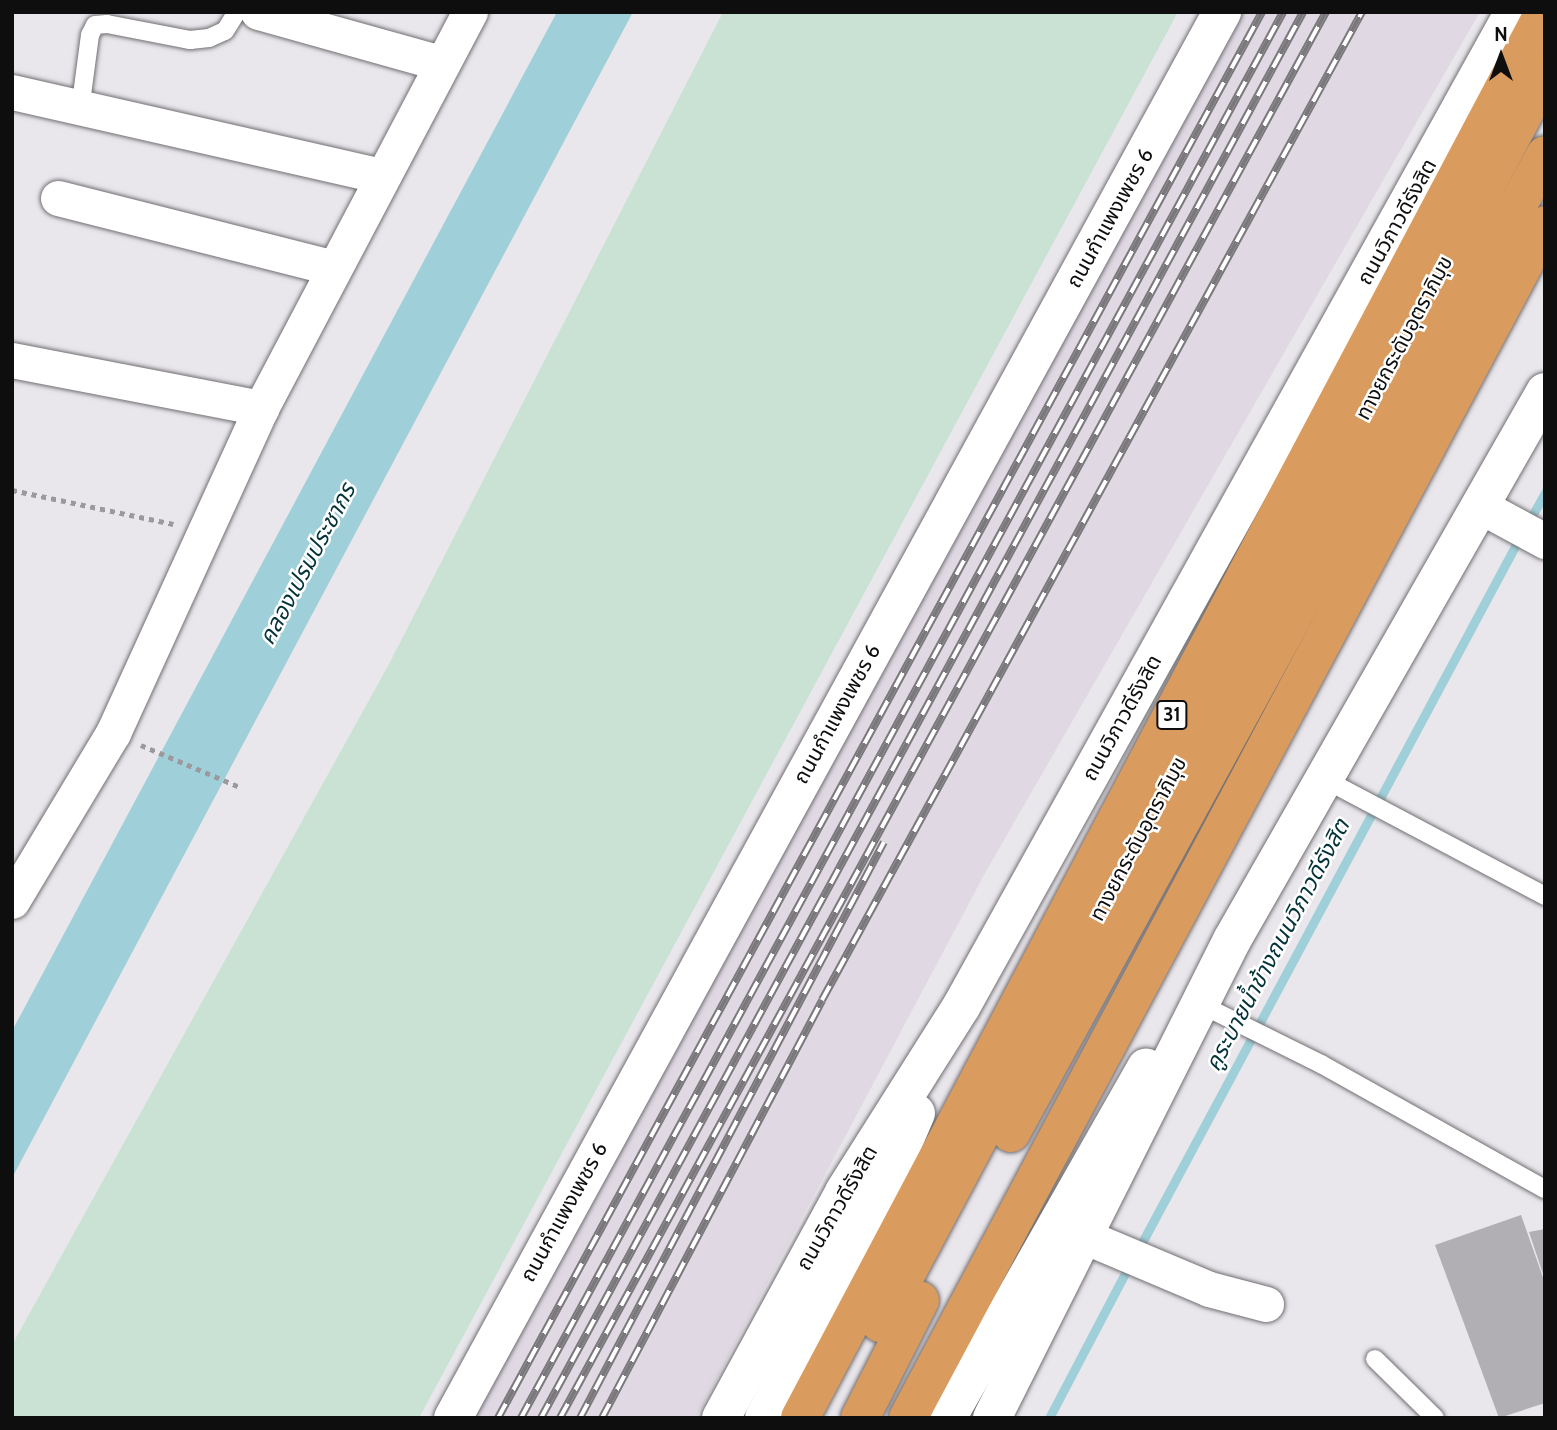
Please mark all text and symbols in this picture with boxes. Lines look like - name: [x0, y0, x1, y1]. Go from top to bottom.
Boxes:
- north arrow: [1466, 21, 1536, 91]
- text: N: [1494, 23, 1508, 46]
- street label: ถนนกำแพงเพชร 6: [1061, 144, 1159, 292]
- street label: ถนนวิภาวดีรังสิต: [1352, 155, 1442, 289]
- street label: ทางยกระดับอุตราภิมุข: [1350, 252, 1458, 424]
- water label: คลองเปรมประชากร: [253, 479, 361, 649]
- street label: ถนนกำแพงเพชร 6: [788, 640, 886, 788]
- street label: ถนนวิภาวดีรังสิต: [1077, 651, 1167, 785]
- road number: 31: [1156, 700, 1188, 730]
- street label: ทางยกระดับอุตราภิมุข: [1084, 753, 1192, 925]
- water label: คูระบายน้ำข้างถนนวิภาวดีรังสิต: [1199, 814, 1355, 1076]
- street label: ถนนกำแพงเพชร 6: [515, 1138, 613, 1286]
- street label: ถนนวิภาวดีรังสิต: [791, 1141, 883, 1275]

